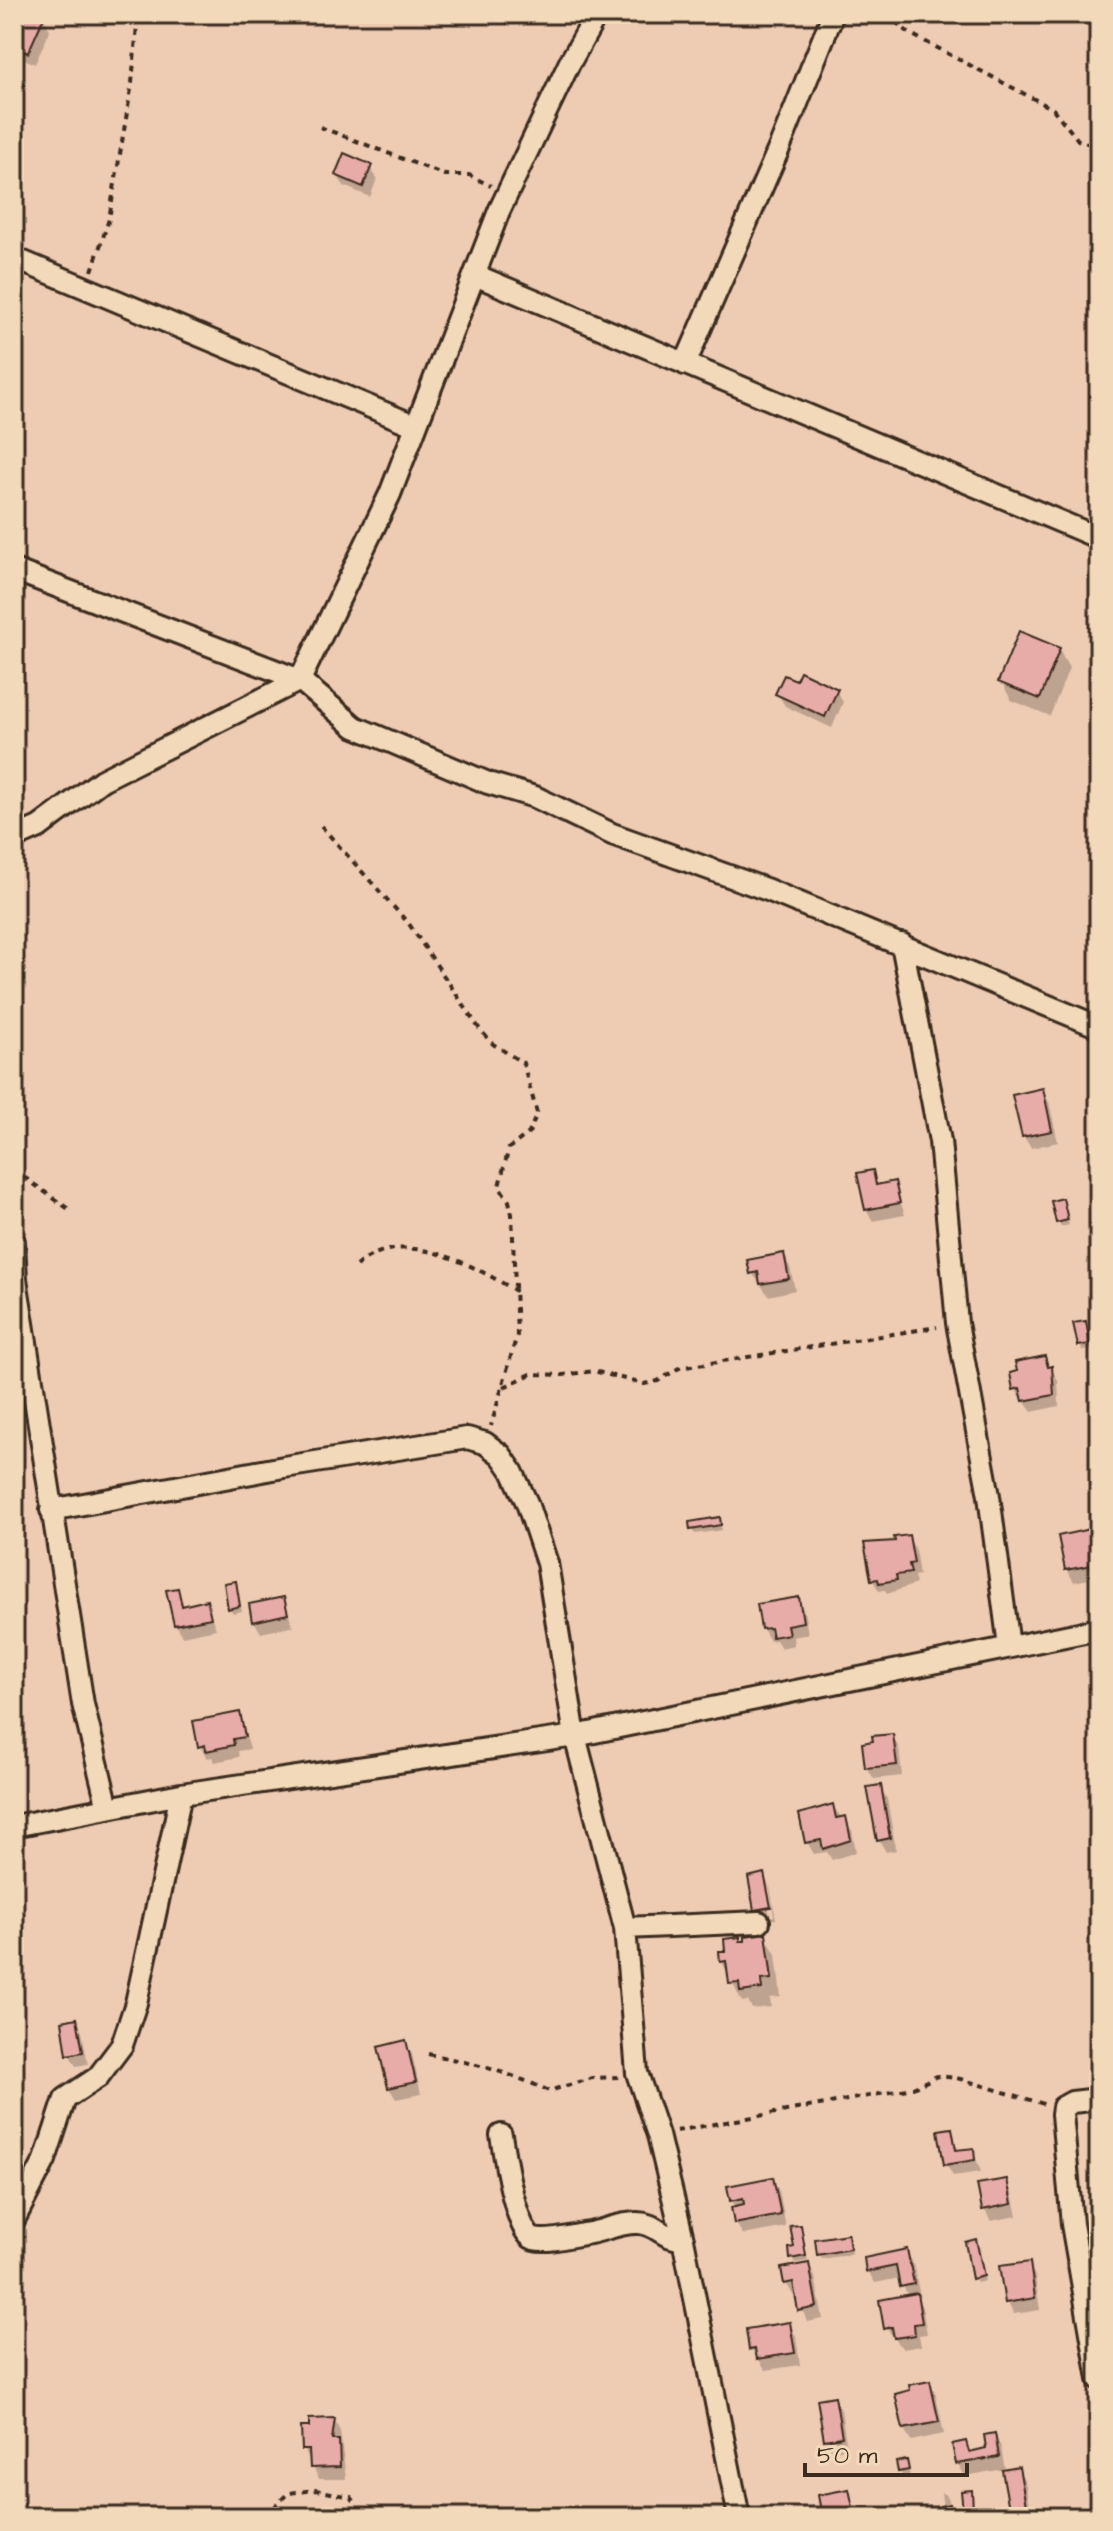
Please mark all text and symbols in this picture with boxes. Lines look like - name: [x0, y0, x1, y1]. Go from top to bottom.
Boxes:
- scale bar: [805, 2427, 967, 2477]
- text: 50 m: [817, 2439, 878, 2473]

